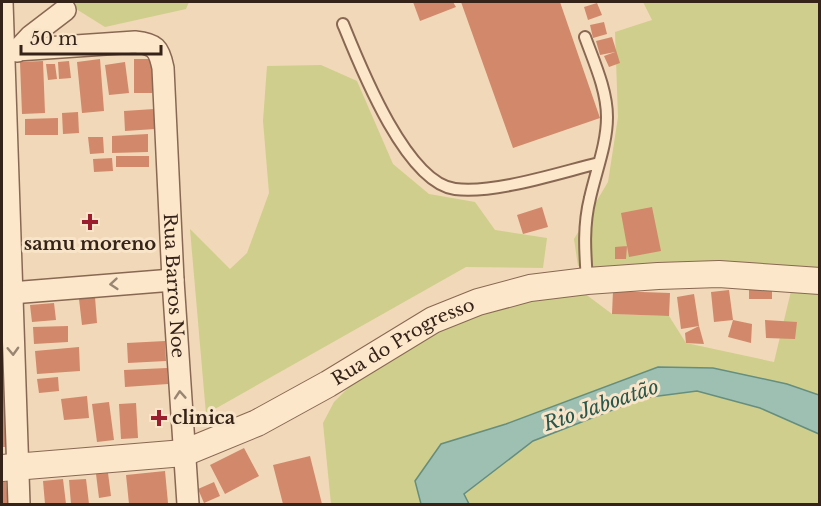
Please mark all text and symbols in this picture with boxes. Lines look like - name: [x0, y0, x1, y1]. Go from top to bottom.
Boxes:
- scale bar: [21, 18, 160, 56]
- text: 50 m: [30, 28, 78, 50]
- marker: samu moreno: [81, 213, 99, 231]
- street label: Rua Barros Noe: [159, 213, 189, 359]
- place label: samu moreno: [24, 233, 156, 255]
- one-way arrow: [110, 277, 119, 290]
- street label: Rua do Progresso: [328, 294, 478, 390]
- one-way arrow: [7, 347, 19, 356]
- water label: Rio Jaboatão: [539, 374, 662, 436]
- one-way arrow: [174, 390, 187, 399]
- place label: clinica: [172, 407, 236, 429]
- marker: clinica: [150, 409, 168, 427]

